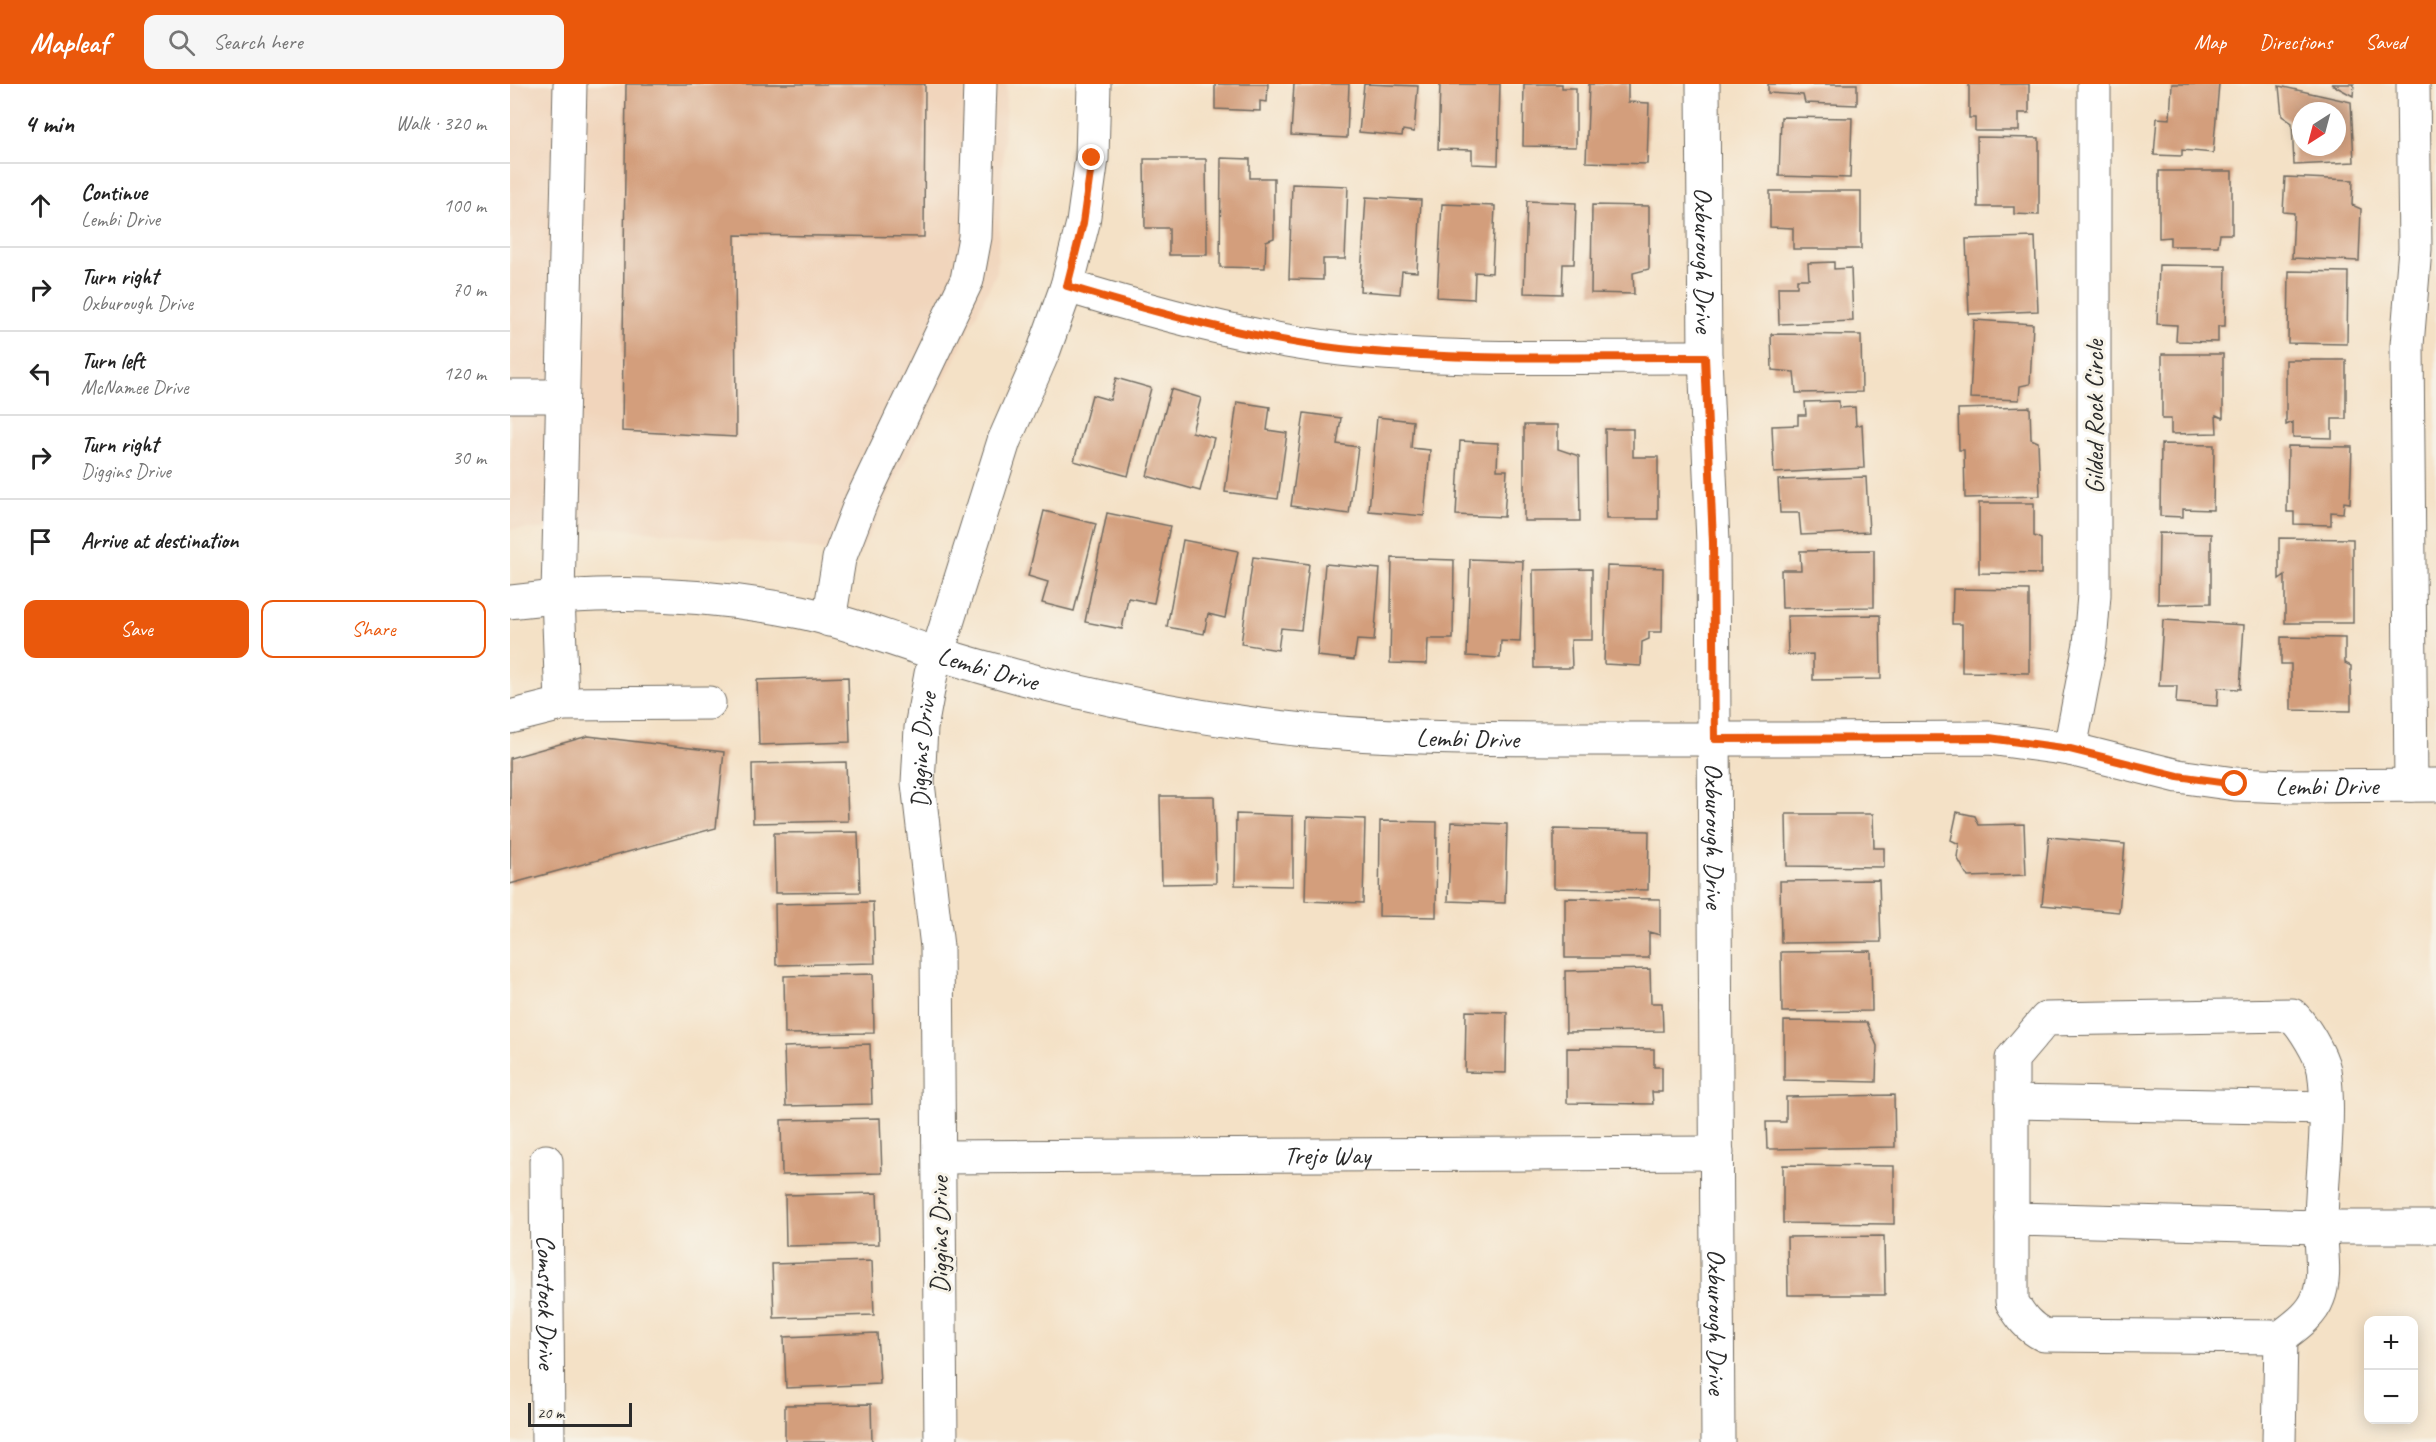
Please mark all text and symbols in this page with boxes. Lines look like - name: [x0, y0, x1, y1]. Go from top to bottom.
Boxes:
- search box: [144, 15, 564, 69]
- text: Mapleaf: [30, 25, 108, 60]
- icon: search: [165, 26, 198, 59]
- text: Search here: [213, 28, 303, 56]
- text: Map: [2194, 29, 2226, 55]
- text: Directions: [2259, 29, 2332, 55]
- text: Saved: [2365, 29, 2406, 55]
- north arrow: [2292, 102, 2346, 156]
- text: 4 min: [24, 107, 74, 140]
- text: Walk · 320 m: [396, 111, 486, 136]
- route end: [1078, 144, 1104, 170]
- text: Continue: [81, 179, 147, 207]
- street label: Oxburough Drive: [1687, 187, 1721, 335]
- icon: ahead: [24, 189, 57, 222]
- text: 100 m: [443, 193, 486, 218]
- text: Lembi Drive: [81, 207, 160, 232]
- text: Turn right: [81, 263, 158, 291]
- icon: right: [24, 273, 57, 306]
- text: 70 m: [452, 277, 486, 302]
- text: Oxburough Drive: [81, 291, 193, 316]
- street label: Gilded Rock Circle: [2078, 338, 2111, 494]
- text: Turn left: [81, 347, 145, 375]
- icon: left: [24, 357, 57, 390]
- text: 120 m: [443, 361, 486, 386]
- text: McNamee Drive: [81, 375, 188, 400]
- text: Turn right: [81, 431, 158, 459]
- icon: right: [24, 441, 57, 474]
- text: 30 m: [452, 445, 486, 470]
- text: Diggins Drive: [81, 459, 171, 484]
- icon: arrive: [24, 525, 57, 558]
- text: Arrive at destination: [81, 527, 238, 555]
- button: Save: [24, 600, 249, 658]
- button: Share: [261, 600, 486, 658]
- street label: Lembi Drive: [934, 639, 1044, 699]
- street label: Diggins Drive: [901, 687, 945, 810]
- street label: Lembi Drive: [1416, 721, 1522, 756]
- street label: Oxburough Drive: [1697, 763, 1731, 910]
- street label: Lembi Drive: [2275, 769, 2381, 803]
- route start: [2221, 770, 2247, 796]
- street label: Trejo Way: [1284, 1139, 1373, 1172]
- street label: Diggins Drive: [923, 1174, 956, 1293]
- street label: Comstock Drive: [530, 1235, 563, 1372]
- street label: Oxburough Drive: [1700, 1249, 1734, 1396]
- map controls: [2364, 1316, 2418, 1424]
- button: +: [2364, 1316, 2418, 1370]
- button: −: [2364, 1370, 2418, 1424]
- scale bar: [528, 1400, 632, 1428]
- text: 20 m: [537, 1403, 564, 1423]

